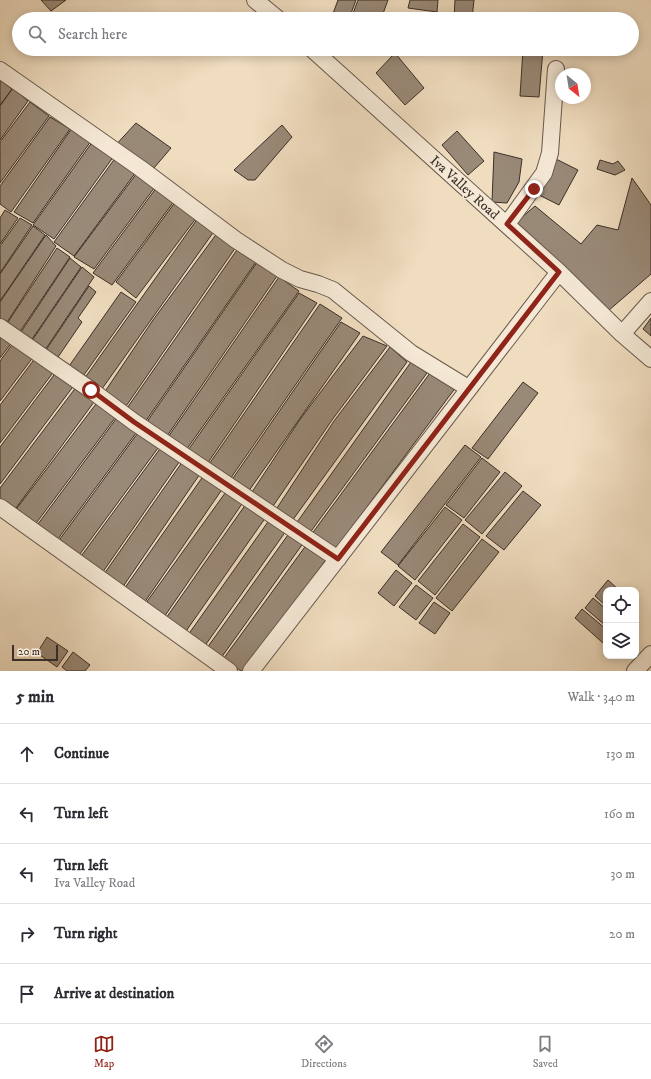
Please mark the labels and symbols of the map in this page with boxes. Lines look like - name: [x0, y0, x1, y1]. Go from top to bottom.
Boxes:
- north arrow: [555, 68, 591, 104]
- street label: Iva Valley Road: [426, 152, 503, 224]
- route end: [525, 180, 543, 198]
- route start: [82, 381, 100, 399]
- scale bar: [12, 643, 58, 662]

